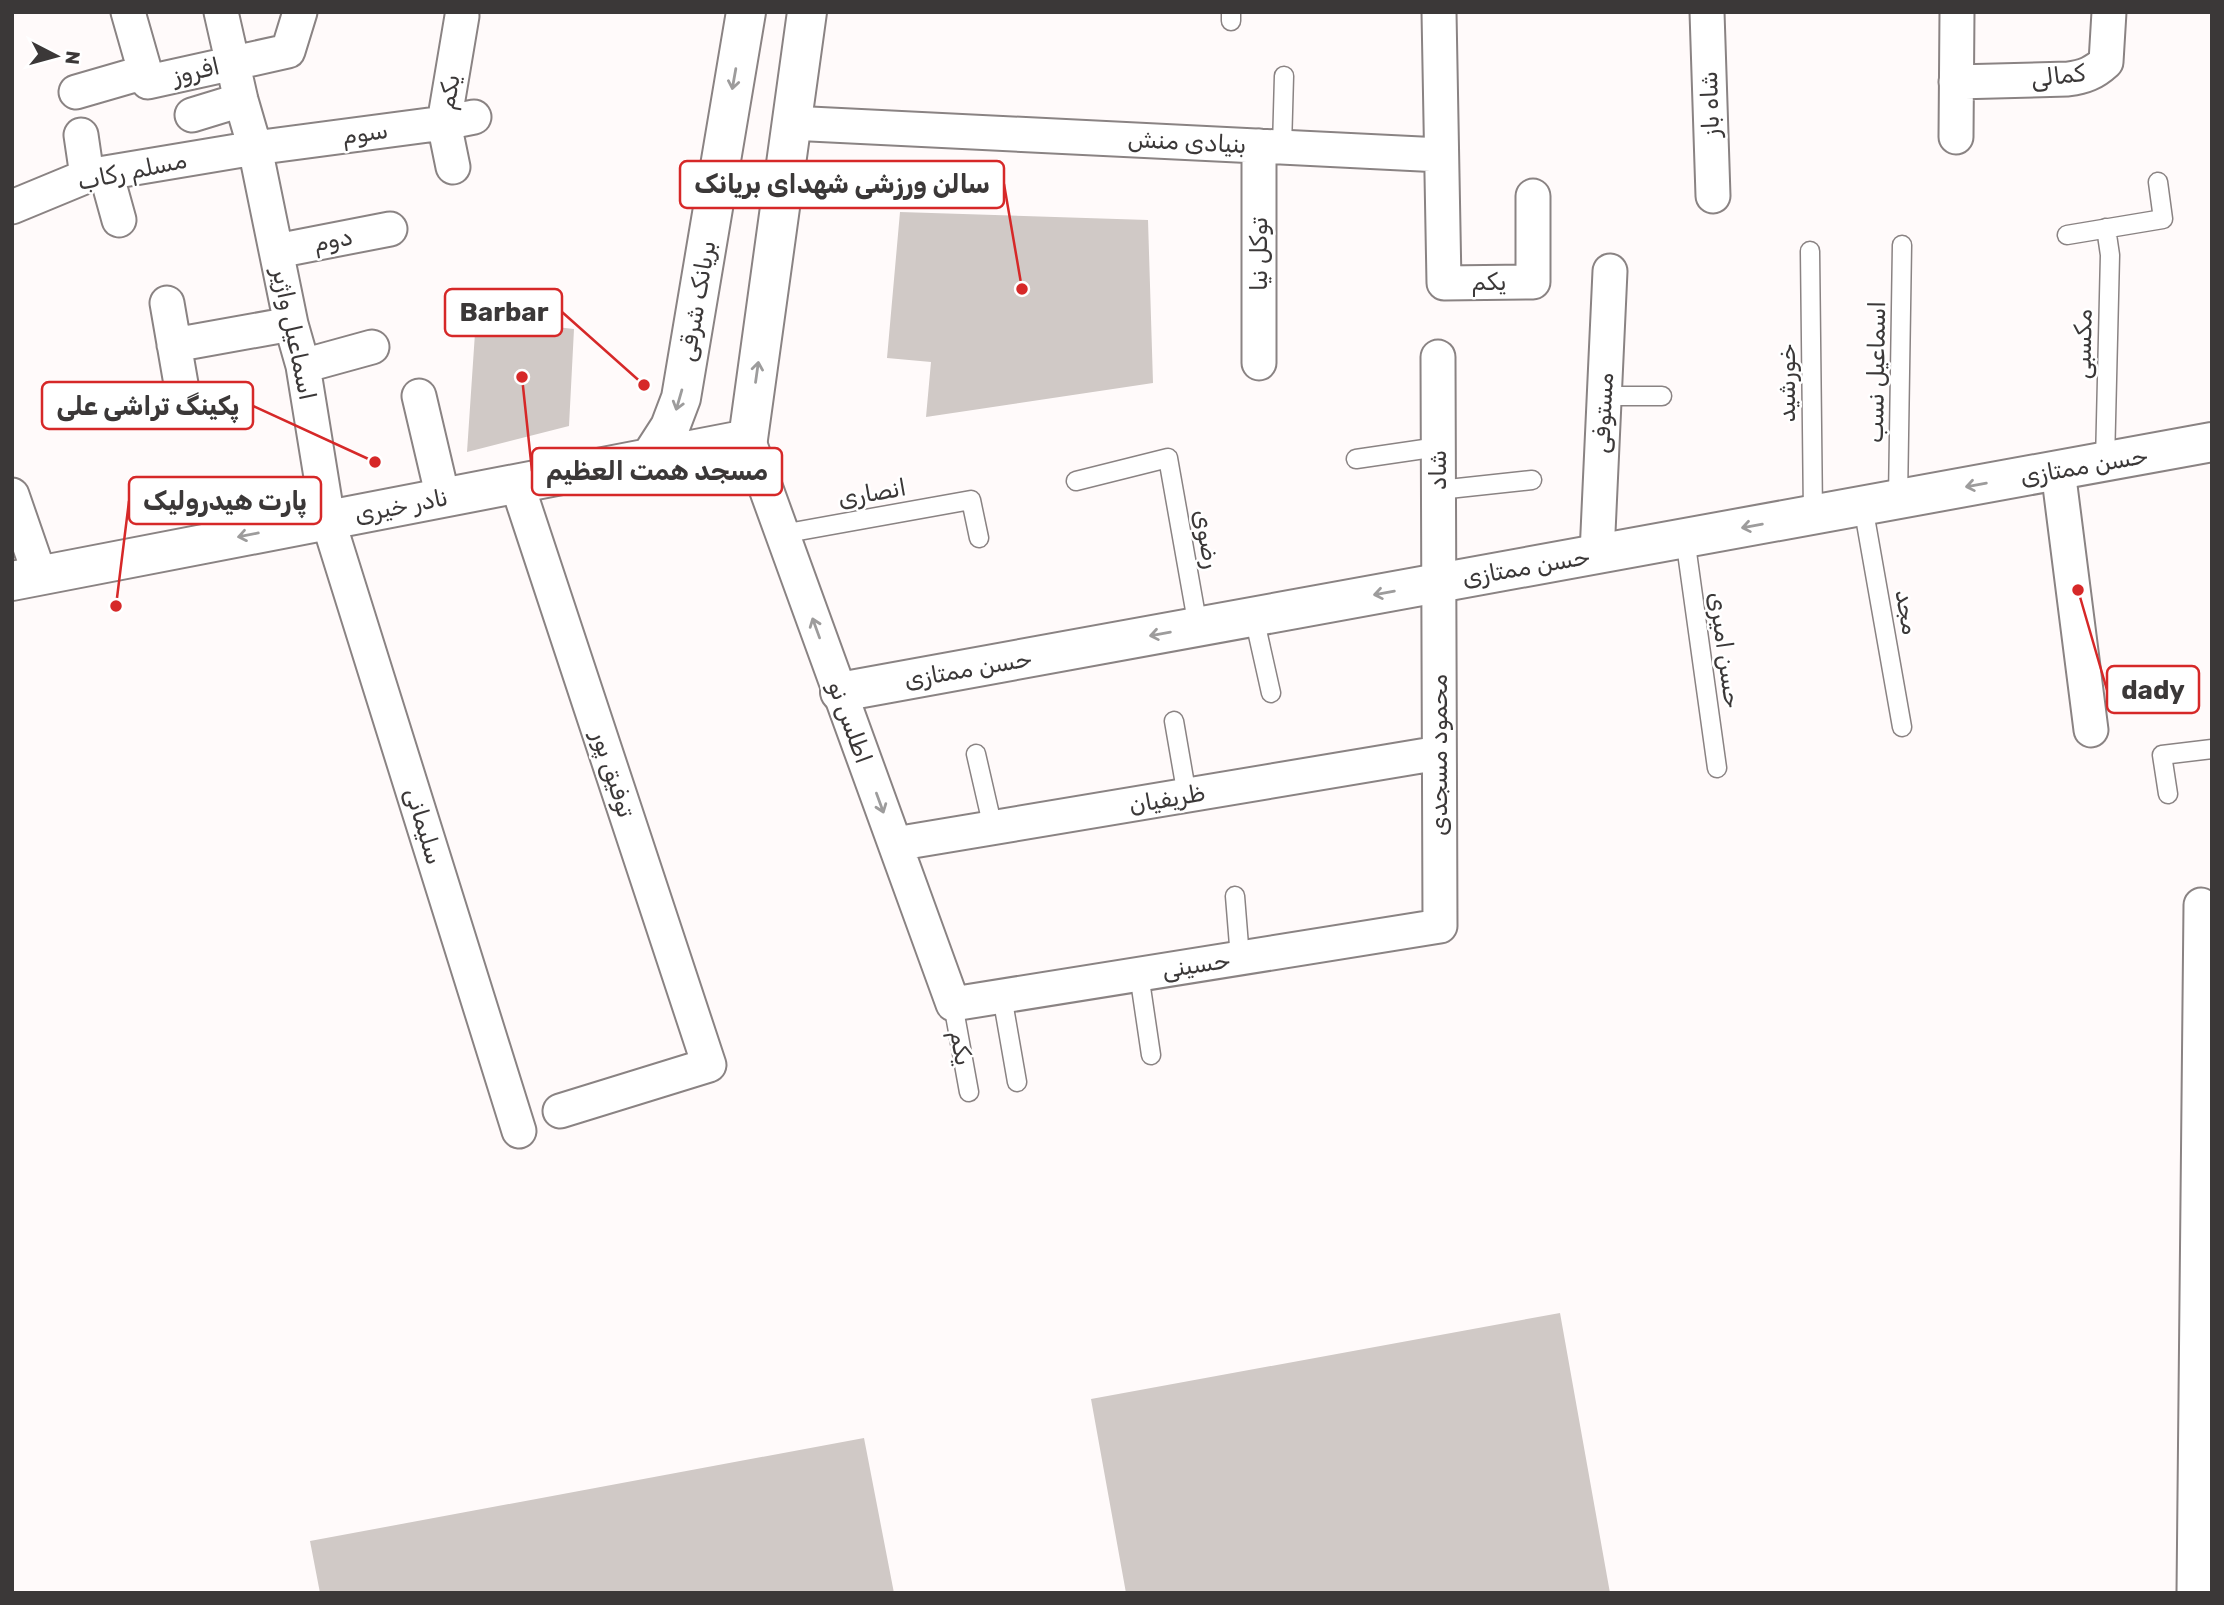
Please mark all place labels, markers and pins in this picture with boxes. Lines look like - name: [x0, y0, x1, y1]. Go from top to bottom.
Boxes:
- callout: سالن ورزشی شهدای بریانک: [680, 161, 1004, 208]
- callout: Barbar: [445, 289, 562, 336]
- callout: پکینگ تراشی علی: [42, 382, 253, 429]
- callout: مسجد همت العظیم: [532, 448, 782, 495]
- callout: پارت هیدرولیک: [129, 477, 321, 524]
- callout: dady: [2107, 666, 2199, 713]

